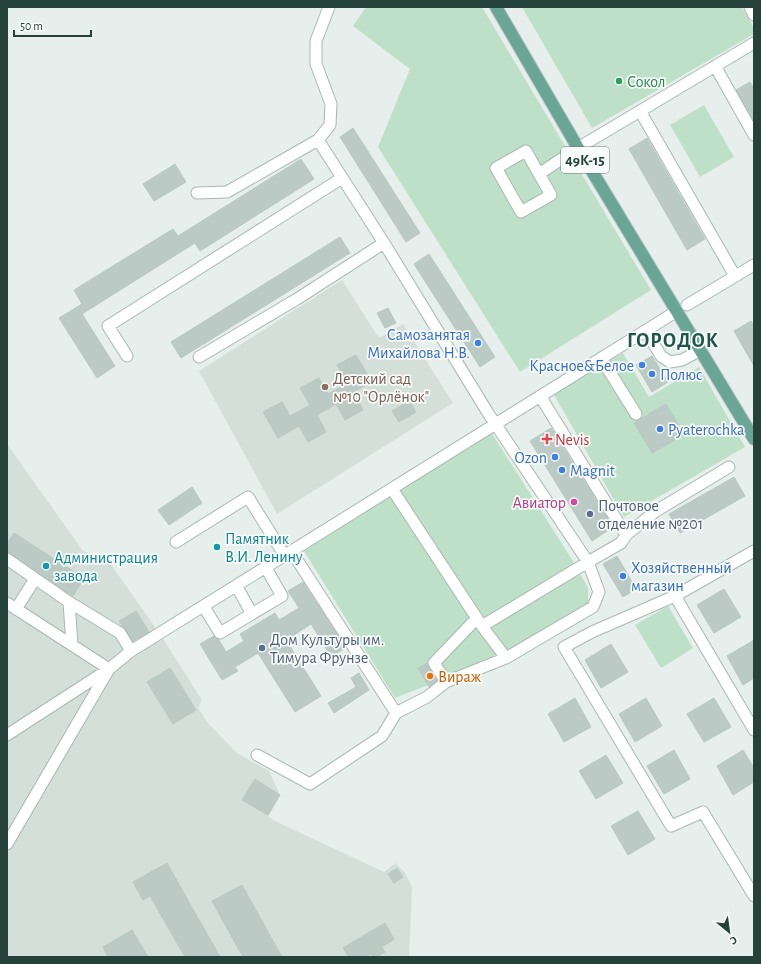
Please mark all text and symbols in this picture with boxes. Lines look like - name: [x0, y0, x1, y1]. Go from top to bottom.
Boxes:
- scale bar: [14, 12, 91, 38]
- text: 50 m: [20, 20, 43, 32]
- place label: Сокол: [627, 74, 665, 90]
- marker: Сокол: [614, 76, 624, 86]
- road number: 49К-15: [561, 147, 609, 173]
- place label: Самозанятая Михайлова Н.В.: [367, 327, 470, 361]
- district label: ГОРОДОК: [627, 331, 719, 351]
- marker: Самозанятая Михайлова Н.В.: [473, 338, 483, 348]
- place label: Красное&Белое: [529, 358, 634, 374]
- marker: Красное&Белое: [637, 360, 647, 370]
- place label: Полюс: [660, 367, 702, 383]
- marker: Полюс: [647, 369, 657, 379]
- place label: Детский сад №10 "Орлёнок": [333, 371, 429, 405]
- marker: Детский сад №10 "Орлёнок": [320, 382, 330, 392]
- place label: Pyaterochka: [668, 422, 744, 439]
- marker: Pyaterochka: [655, 424, 665, 434]
- place label: Nevis: [555, 432, 590, 448]
- marker: Nevis: [542, 434, 552, 444]
- place label: Ozon: [515, 450, 547, 466]
- marker: Ozon: [550, 452, 560, 462]
- place label: Magnit: [570, 463, 615, 479]
- marker: Magnit: [557, 465, 567, 475]
- place label: Авиатор: [512, 495, 566, 511]
- marker: Авиатор: [569, 497, 579, 507]
- place label: Почтовое отделение №201: [598, 498, 703, 532]
- marker: Почтовое отделение №201: [585, 509, 595, 519]
- place label: Памятник В.И. Ленину: [225, 531, 303, 566]
- marker: Памятник В.И. Ленину: [212, 542, 222, 552]
- place label: Администрация завода: [54, 550, 158, 584]
- place label: Хозяйственный магазин: [631, 560, 732, 594]
- marker: Администрация завода: [41, 561, 51, 571]
- marker: Хозяйственный магазин: [618, 571, 628, 581]
- place label: Дом Культуры им. Тимура Фрунзе: [270, 632, 384, 667]
- marker: Дом Культуры им. Тимура Фрунзе: [257, 643, 267, 653]
- place label: Вираж: [438, 669, 482, 685]
- marker: Вираж: [425, 671, 435, 681]
- north arrow: [709, 912, 749, 952]
- text: С: [728, 934, 739, 947]

